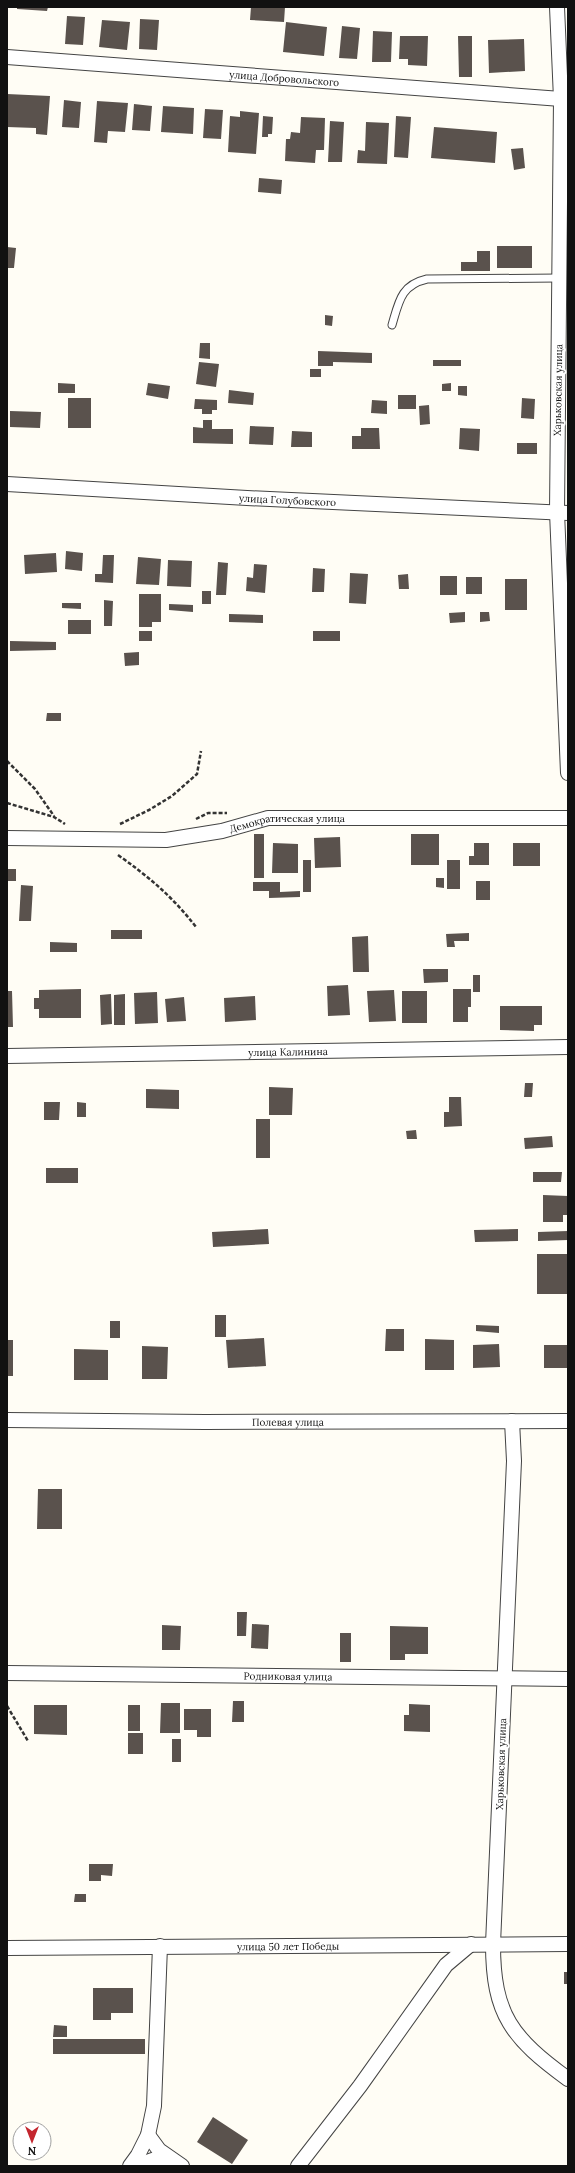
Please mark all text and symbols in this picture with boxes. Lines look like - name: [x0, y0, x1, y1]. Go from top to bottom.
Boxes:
- street label: улица Добровольского: [229, 67, 340, 89]
- street label: Харьковская улица: [551, 344, 565, 436]
- street label: улица Голубовского: [239, 491, 337, 509]
- street label: Демократическая улица: [228, 811, 345, 835]
- street label: улица Калинина: [248, 1044, 328, 1059]
- street label: Полевая улица: [252, 1415, 324, 1428]
- street label: Родниковая улица: [244, 1669, 332, 1683]
- street label: Харьковская улица: [493, 1718, 509, 1810]
- street label: улица 50 лет Победы: [237, 1939, 339, 1953]
- north arrow: [12, 2121, 52, 2161]
- text: N: [27, 2144, 36, 2158]

